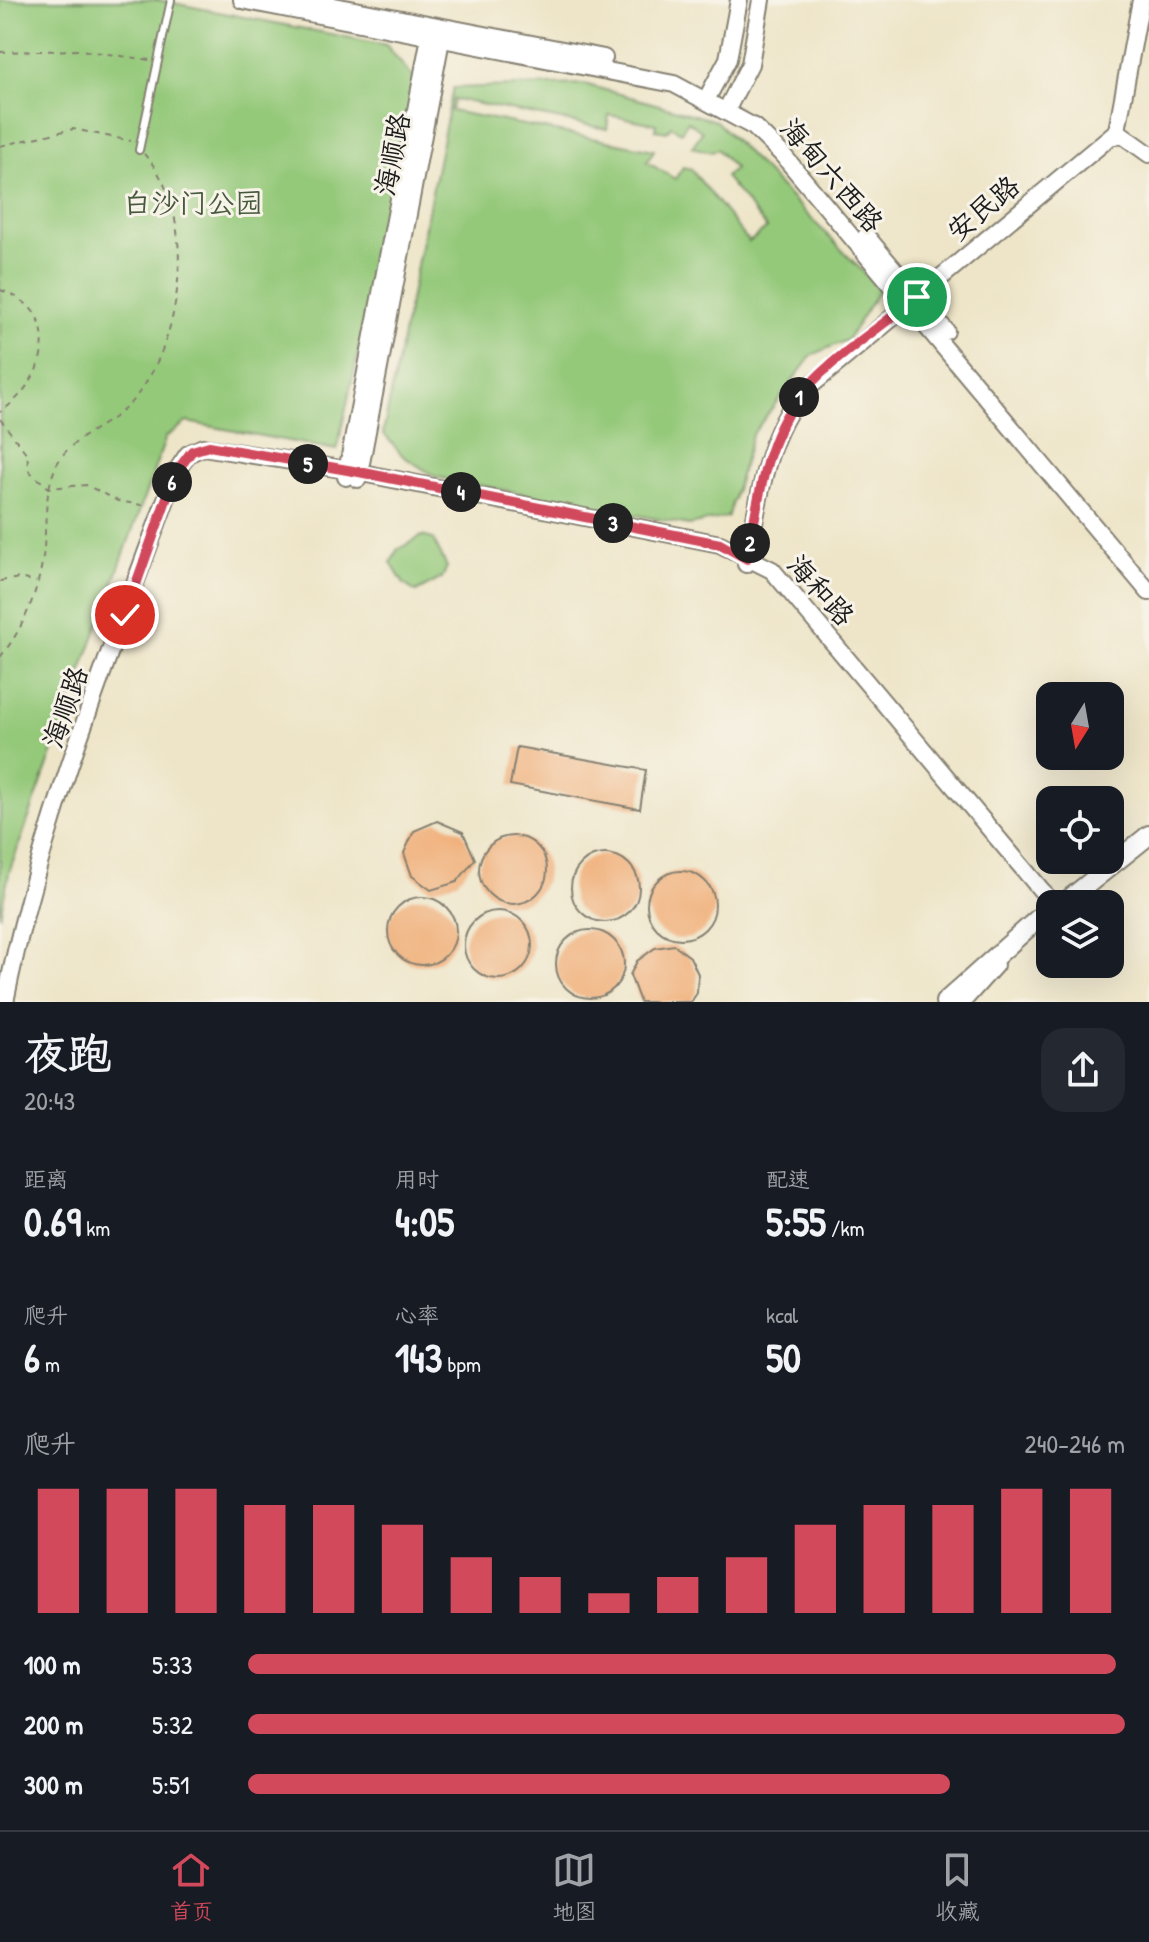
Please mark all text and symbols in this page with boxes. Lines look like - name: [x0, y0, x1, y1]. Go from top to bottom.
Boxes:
- street label: 海顺路: [365, 109, 419, 199]
- street label: 海甸六西路: [772, 110, 892, 240]
- street label: 安民路: [939, 166, 1027, 250]
- park label: 白沙门公园: [123, 184, 263, 222]
- pin: [883, 263, 951, 331]
- icon: arrive: [895, 275, 939, 319]
- pin: 1: [779, 377, 819, 417]
- text: 1: [795, 382, 803, 412]
- pin: 5: [288, 444, 328, 484]
- text: 5: [303, 449, 313, 479]
- pin: 6: [152, 462, 192, 502]
- text: 6: [168, 467, 176, 497]
- pin: 4: [441, 472, 481, 512]
- text: 4: [457, 477, 465, 507]
- pin: 3: [593, 503, 633, 543]
- text: 3: [608, 508, 618, 538]
- pin: 2: [730, 523, 770, 563]
- text: 2: [745, 528, 755, 558]
- street label: 海和路: [779, 546, 863, 634]
- pin: [91, 581, 159, 649]
- icon: check: [103, 593, 147, 637]
- street label: 海顺路: [33, 661, 97, 753]
- north arrow: [1036, 682, 1124, 770]
- map controls: [1036, 682, 1124, 978]
- button: locate: [1036, 786, 1124, 874]
- button: layers: [1036, 890, 1124, 978]
- text: 夜跑: [24, 1023, 112, 1083]
- button: share: [1041, 1028, 1125, 1112]
- text: 20:43: [24, 1083, 75, 1118]
- text: 距离: [24, 1164, 68, 1194]
- text: 用时: [395, 1164, 439, 1194]
- text: 配速: [766, 1164, 810, 1194]
- text: 0.69: [24, 1194, 81, 1248]
- text: 4:05: [395, 1194, 454, 1248]
- text: 5:55: [766, 1194, 826, 1248]
- text: km: [81, 1213, 110, 1243]
- text: /km: [826, 1213, 865, 1243]
- text: 爬升: [24, 1300, 68, 1330]
- text: 心率: [395, 1300, 439, 1330]
- text: kcal: [766, 1300, 798, 1330]
- text: 6: [24, 1330, 40, 1384]
- text: 143: [395, 1330, 442, 1384]
- text: 50: [766, 1330, 801, 1384]
- text: m: [40, 1349, 60, 1379]
- text: bpm: [442, 1349, 481, 1379]
- text: 爬升: [24, 1426, 76, 1461]
- text: 240–246 m: [1025, 1426, 1125, 1461]
- text: 100 m: [24, 1647, 80, 1682]
- text: 5:33: [152, 1647, 192, 1682]
- text: 200 m: [24, 1707, 83, 1742]
- text: 5:32: [152, 1707, 193, 1742]
- text: 300 m: [24, 1767, 83, 1802]
- text: 5:51: [152, 1767, 189, 1802]
- tab: 首页: [169, 1848, 214, 1926]
- tab: 地图: [552, 1848, 597, 1926]
- tab: 收藏: [935, 1848, 980, 1926]

